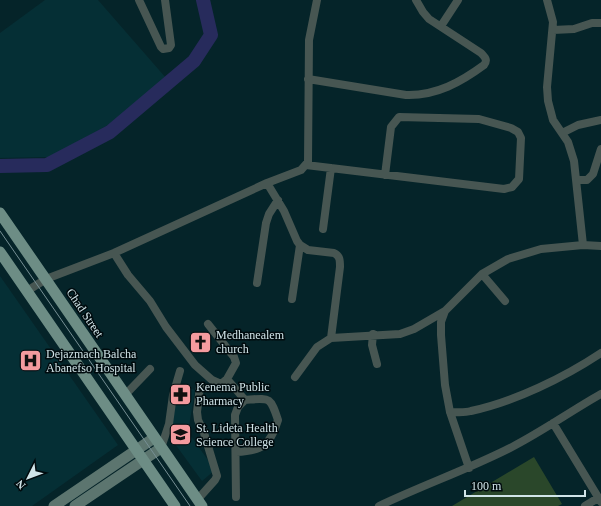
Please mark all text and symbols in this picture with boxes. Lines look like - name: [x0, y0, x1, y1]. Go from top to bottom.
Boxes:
- street label: Chad Street: [63, 286, 107, 341]
- place label: Medhanealem church: [216, 328, 285, 356]
- church icon: Medhanealem church: [188, 329, 214, 355]
- place label: Dejazmach Balcha Abanefso Hospital: [46, 347, 137, 375]
- hospital icon: Dejazmach Balcha Abanefso Hospital: [17, 348, 43, 374]
- place label: Kenema Public Pharmacy: [196, 380, 270, 408]
- pharmacy icon: Kenema Public Pharmacy: [167, 381, 193, 407]
- place label: St. Lideta Health Science College: [196, 421, 278, 449]
- school or university icon: St. Lideta Health Science College: [167, 422, 193, 448]
- north arrow: [8, 458, 48, 498]
- scale bar: [465, 472, 585, 498]
- text: N: [13, 478, 28, 492]
- text: 100 m: [471, 479, 502, 493]

